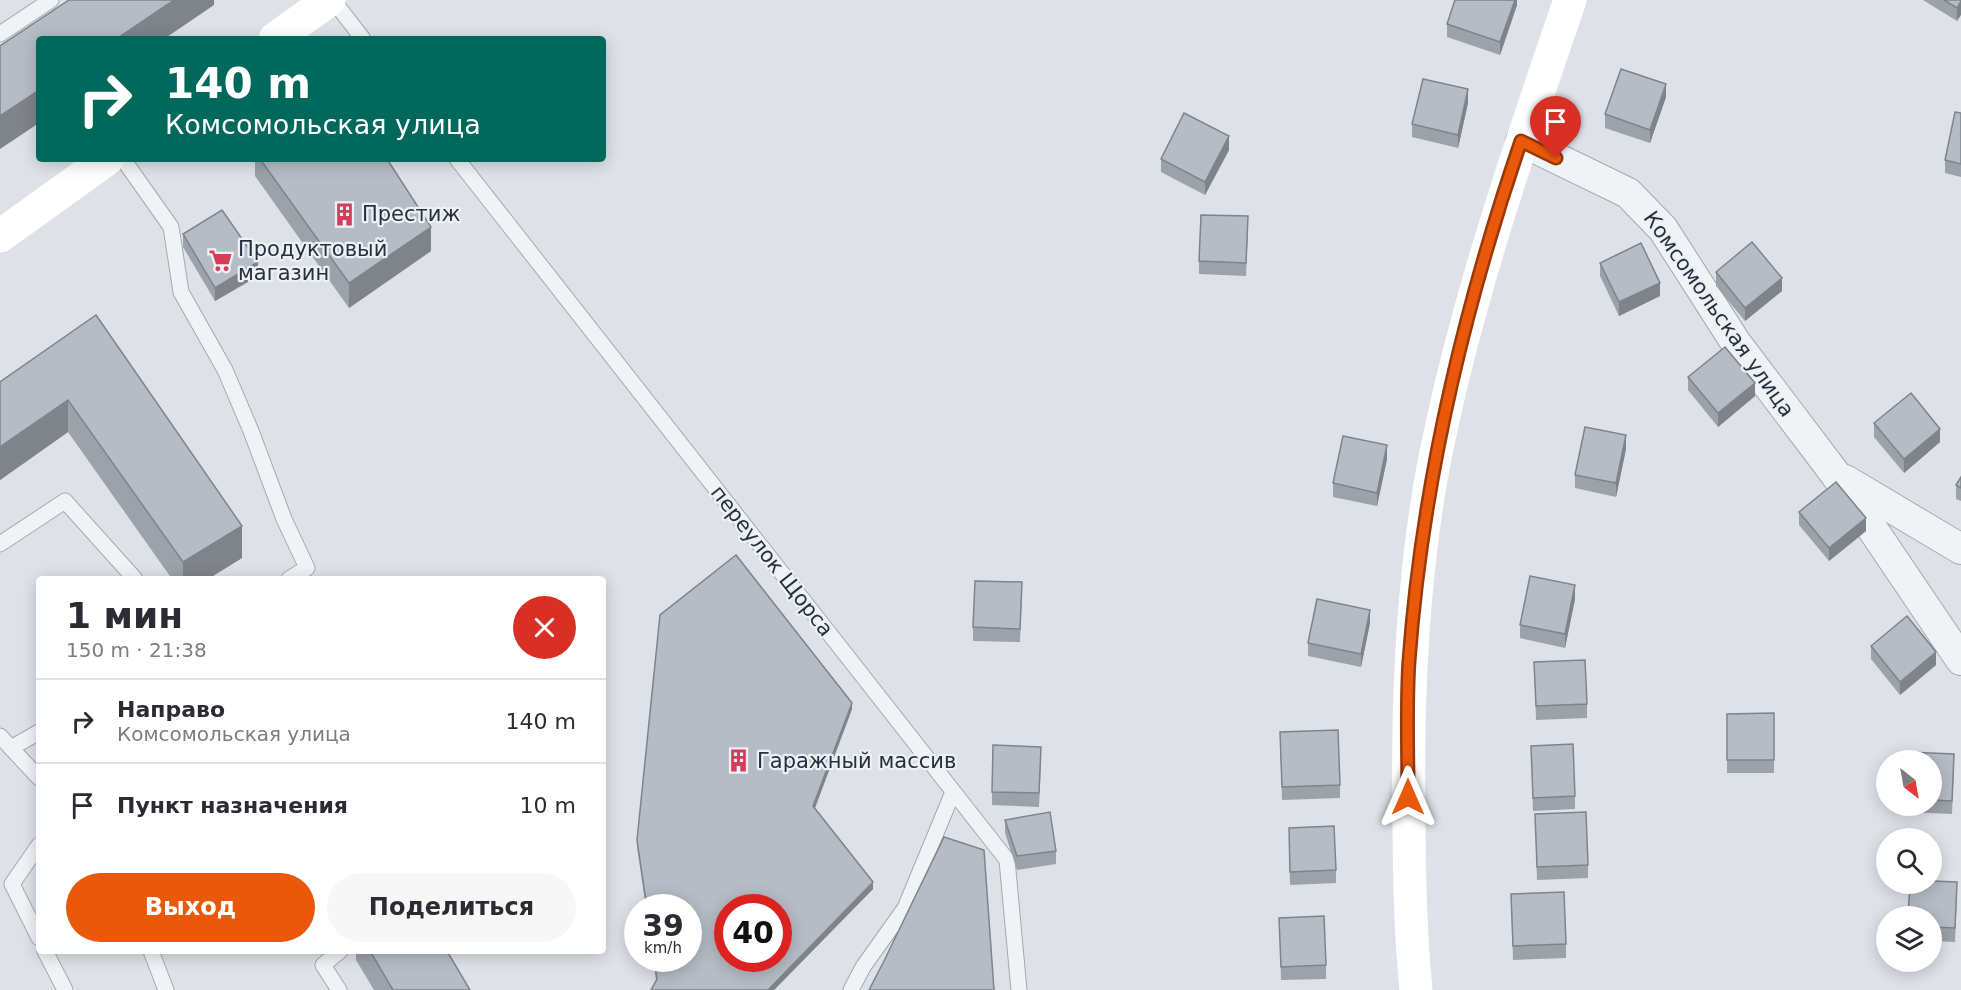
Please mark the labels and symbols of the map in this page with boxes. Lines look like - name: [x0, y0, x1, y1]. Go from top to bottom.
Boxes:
- pin: [1530, 96, 1581, 158]
- building icon: Престиж: [331, 201, 357, 227]
- place label: Престиж: [362, 202, 460, 226]
- street label: Комсомольская улица: [1639, 207, 1799, 421]
- place label: Продуктовый магазин: [238, 237, 387, 285]
- supermarket icon: Продуктовый магазин: [207, 248, 233, 274]
- street label: переулок Щорса: [706, 481, 838, 641]
- building icon: Гаражный массив: [726, 748, 752, 774]
- place label: Гаражный массив: [757, 749, 956, 773]
- north arrow: [1876, 750, 1942, 816]
- position arrow: [1376, 765, 1440, 829]
- speed limit sign: 40: [714, 894, 792, 972]

